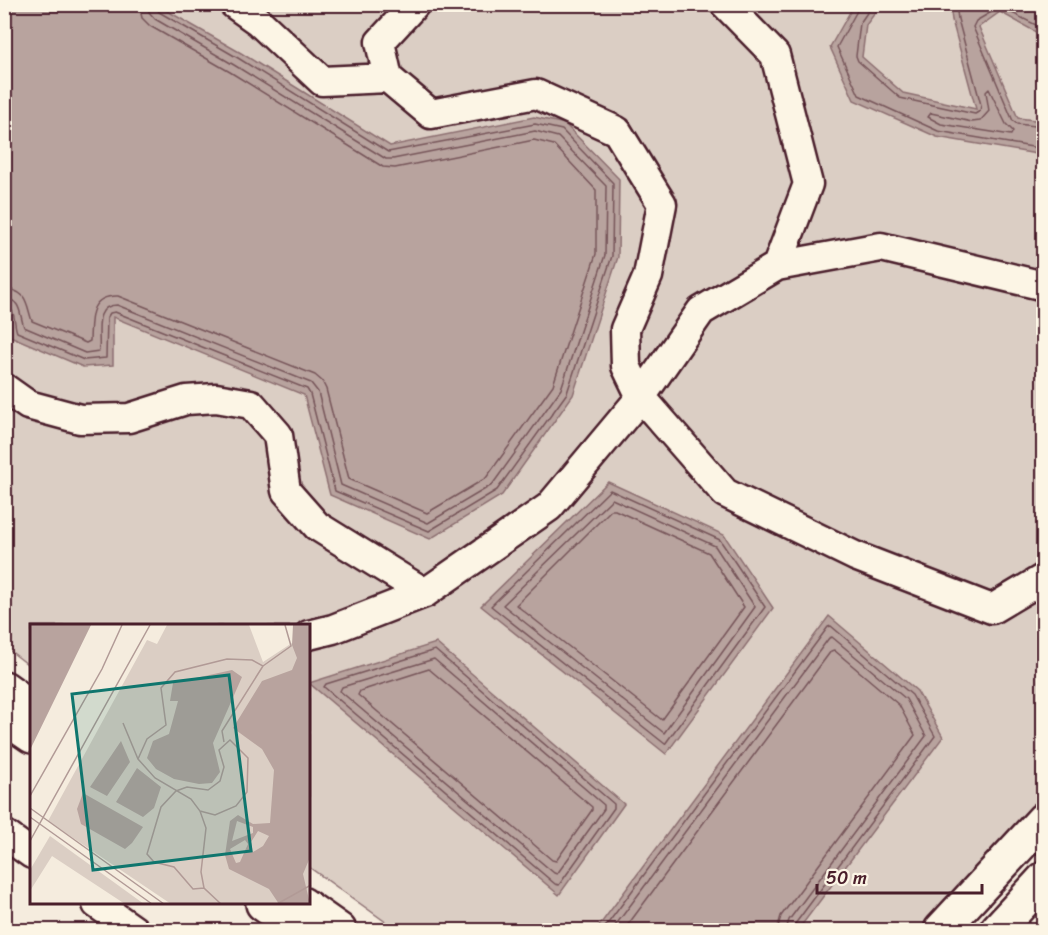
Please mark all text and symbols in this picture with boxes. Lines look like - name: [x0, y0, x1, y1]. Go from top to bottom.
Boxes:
- inset map: [30, 624, 310, 905]
- scale bar: [817, 857, 982, 895]
- text: 50 m: [826, 862, 867, 894]

